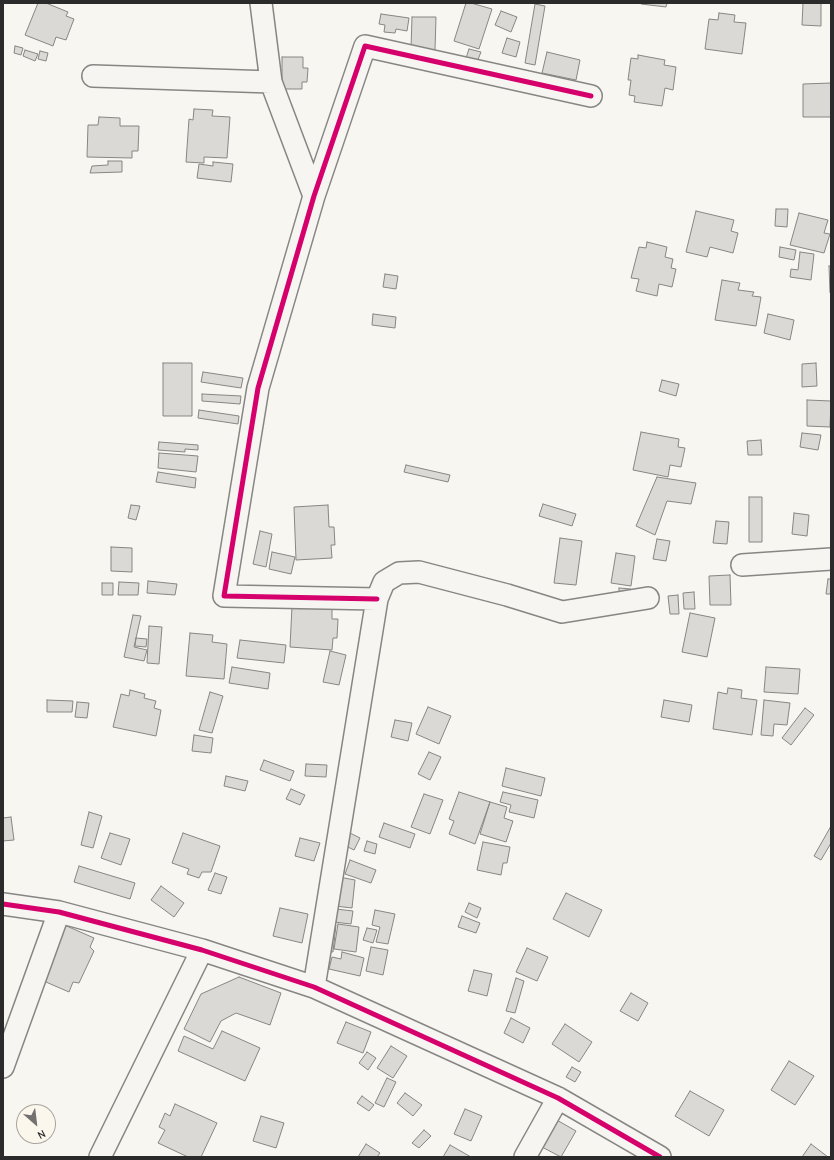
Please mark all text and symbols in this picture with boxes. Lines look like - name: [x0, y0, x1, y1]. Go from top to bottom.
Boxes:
- north arrow: [16, 1104, 56, 1144]
- text: N: [35, 1127, 48, 1142]

